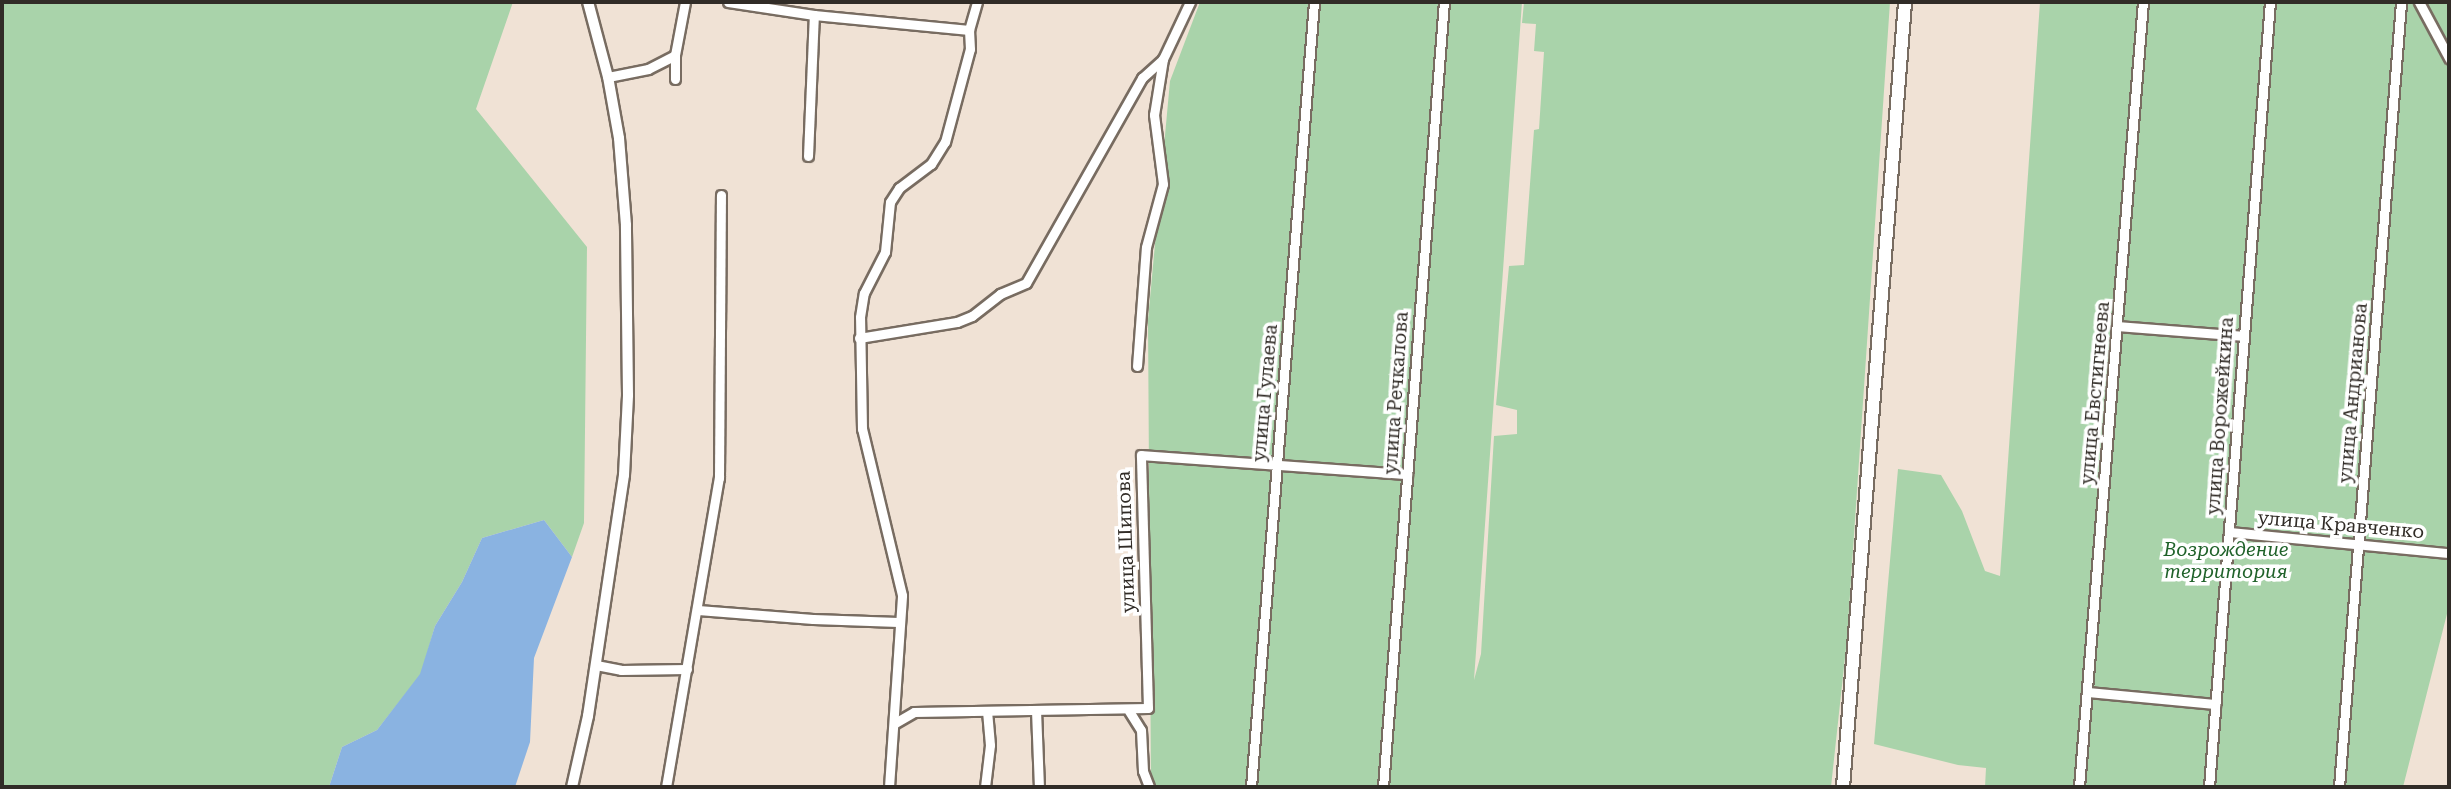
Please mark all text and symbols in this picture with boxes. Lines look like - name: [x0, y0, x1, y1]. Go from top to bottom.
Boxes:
- street label: улица Евстигнеева: [2076, 300, 2114, 486]
- street label: улица Андрианова: [2334, 302, 2372, 484]
- street label: улица Речкалова: [1379, 311, 1413, 475]
- street label: улица Ворожейкина: [2202, 316, 2238, 516]
- street label: улица Гулаева: [1248, 323, 1282, 463]
- street label: улица Шипова: [1112, 471, 1140, 613]
- street label: улица Кравченко: [2257, 506, 2425, 544]
- park label: Возрождение территория: [2164, 539, 2288, 583]

